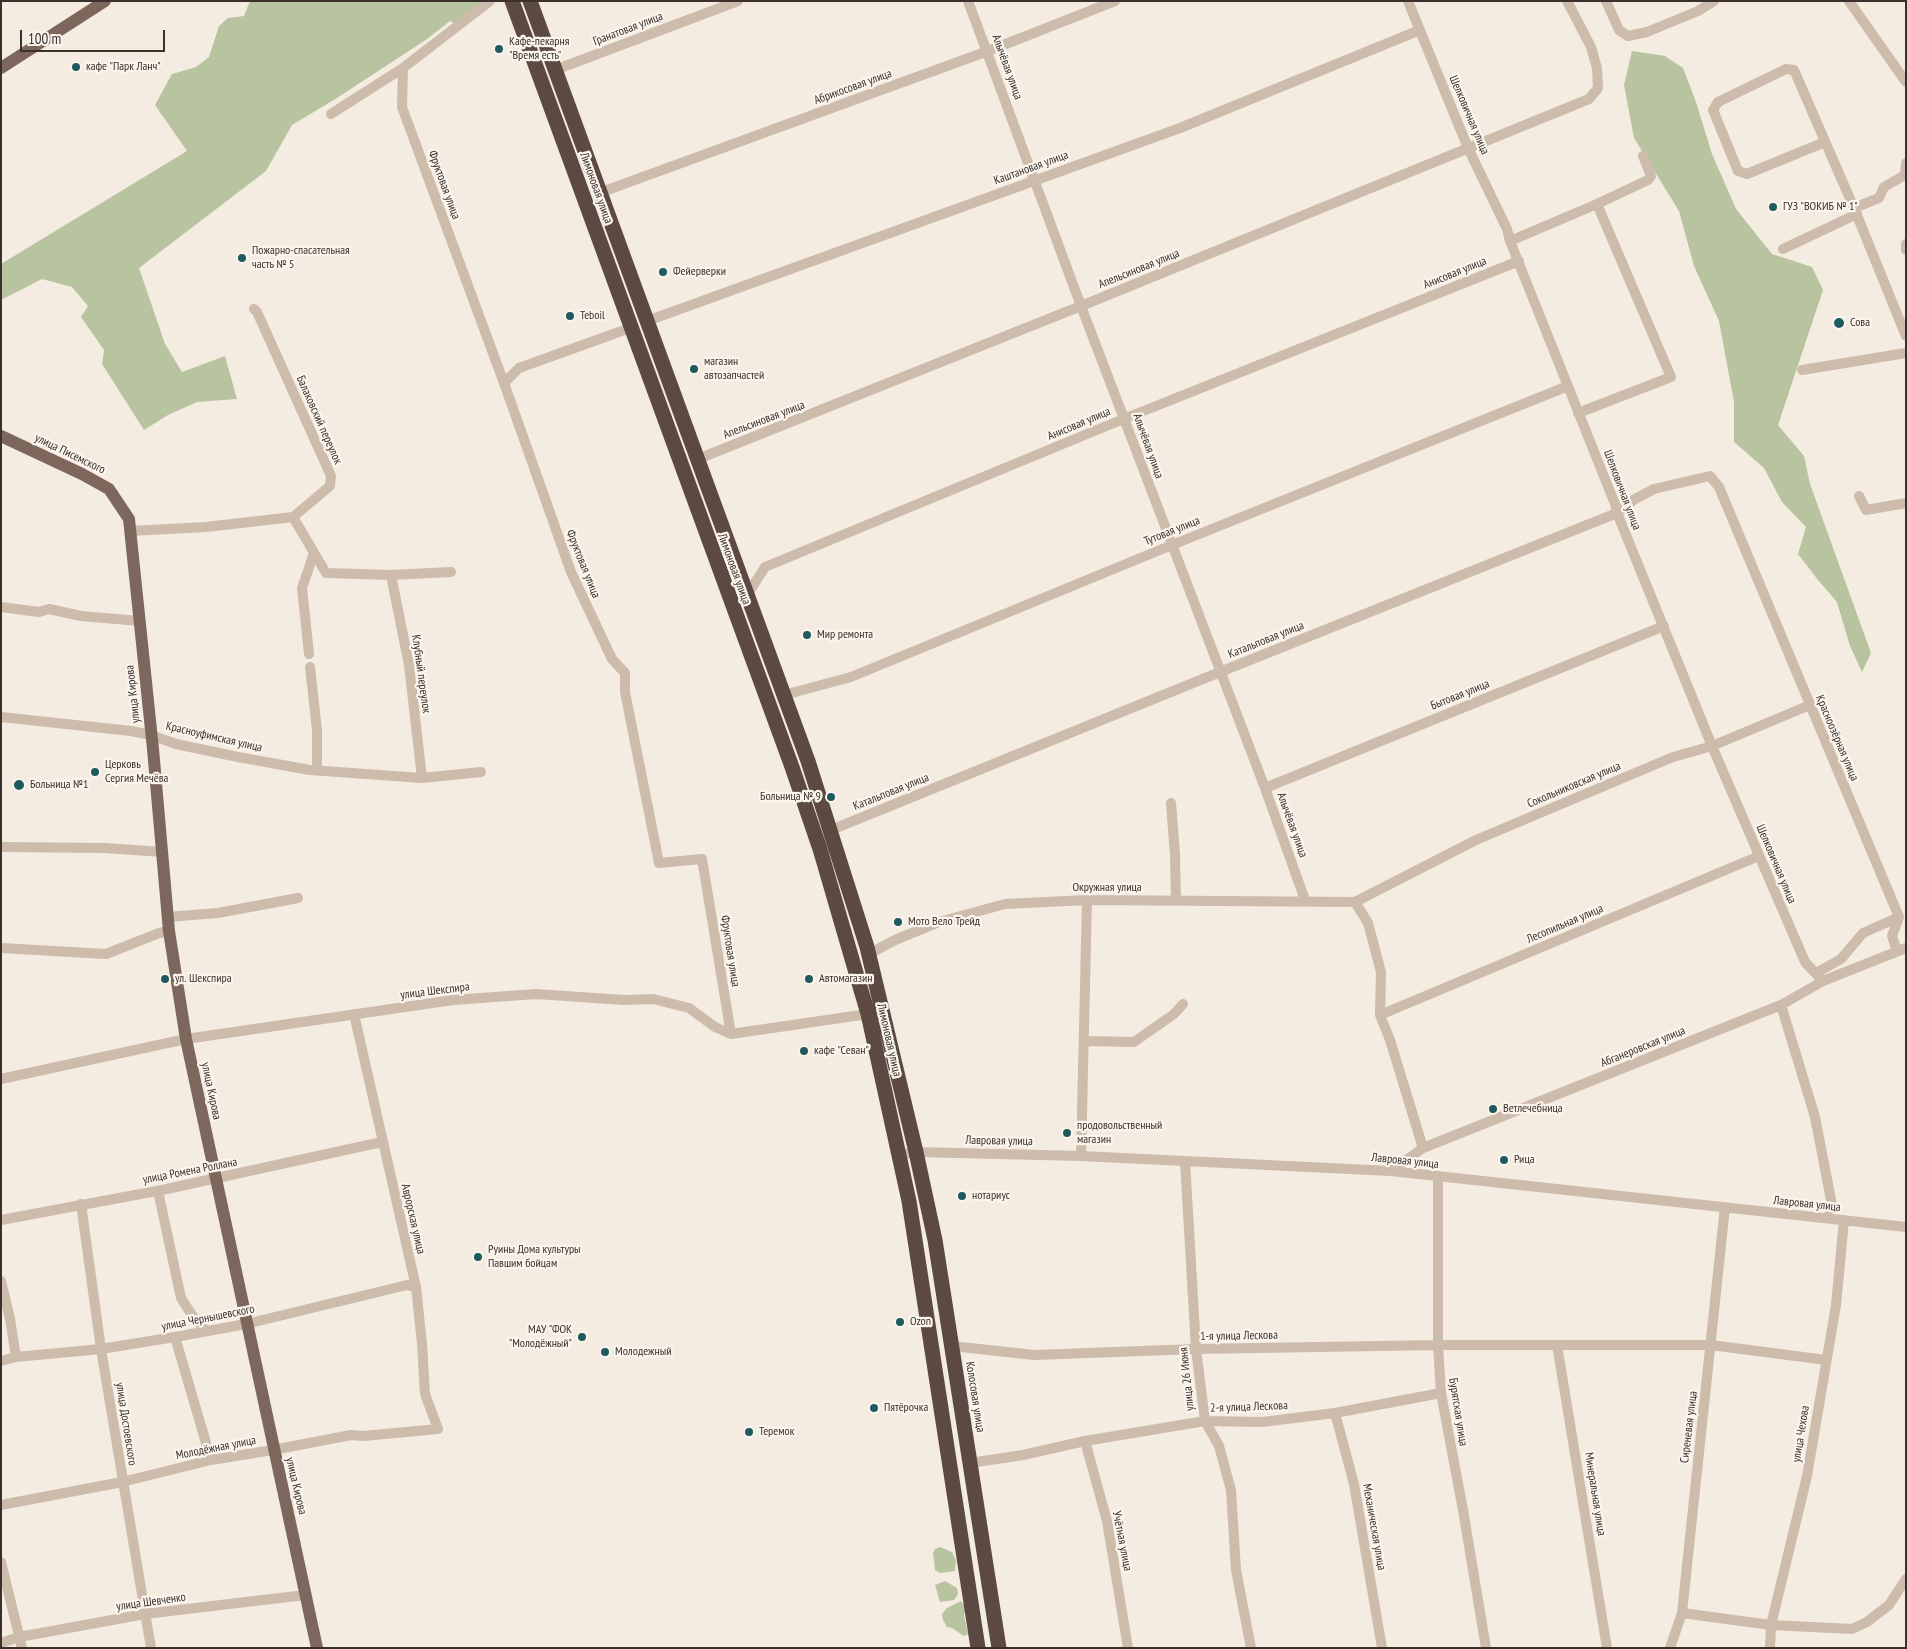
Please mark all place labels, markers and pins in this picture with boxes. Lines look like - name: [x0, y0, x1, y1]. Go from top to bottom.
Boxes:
- place label: Кафе-пекарня "Время есть": [509, 35, 569, 63]
- marker: Кафе-пекарня "Время есть": [493, 43, 505, 55]
- place label: кафе "Парк Ланч": [86, 60, 161, 74]
- marker: кафе "Парк Ланч": [70, 61, 82, 73]
- place label: ГУЗ "ВОКИБ № 1": [1783, 200, 1858, 214]
- marker: ГУЗ "ВОКИБ № 1": [1767, 201, 1779, 213]
- place label: Пожарно-спасательная часть № 5: [252, 244, 350, 272]
- marker: Пожарно-спасательная часть № 5: [236, 252, 248, 264]
- place label: Фейерверки: [673, 265, 726, 279]
- marker: Фейерверки: [657, 266, 669, 278]
- place label: Teboil: [580, 309, 605, 323]
- marker: Teboil: [564, 310, 576, 322]
- marker: Сова: [1832, 316, 1846, 330]
- place label: Сова: [1850, 316, 1870, 330]
- place label: магазин автозапчастей: [704, 355, 764, 383]
- marker: магазин автозапчастей: [688, 363, 700, 375]
- place label: Мир ремонта: [817, 628, 873, 642]
- marker: Мир ремонта: [801, 629, 813, 641]
- place label: Церковь Сергия Мечёва: [105, 758, 168, 786]
- marker: Церковь Сергия Мечёва: [89, 766, 101, 778]
- marker: Больница №1: [12, 778, 26, 792]
- place label: Больница №1: [30, 778, 88, 792]
- place label: Больница № 9: [760, 790, 821, 804]
- marker: Больница № 9: [825, 791, 837, 803]
- place label: Мото Вело Трейд: [908, 915, 980, 929]
- marker: Мото Вело Трейд: [892, 916, 904, 928]
- place label: ул. Шекспира: [175, 972, 232, 986]
- place label: Автомагазин: [819, 972, 872, 986]
- marker: ул. Шекспира: [159, 973, 171, 985]
- marker: Автомагазин: [803, 973, 815, 985]
- place label: кафе "Севан": [814, 1044, 869, 1058]
- marker: кафе "Севан": [798, 1045, 810, 1057]
- place label: Ветлечебница: [1503, 1102, 1563, 1116]
- marker: Ветлечебница: [1487, 1103, 1499, 1115]
- place label: продовольственный магазин: [1077, 1119, 1162, 1147]
- marker: продовольственный магазин: [1061, 1127, 1073, 1139]
- place label: Рица: [1514, 1153, 1534, 1167]
- marker: Рица: [1498, 1154, 1510, 1166]
- place label: нотариус: [972, 1189, 1010, 1203]
- marker: нотариус: [956, 1190, 968, 1202]
- place label: Руины Дома культуры Павшим бойцам: [488, 1243, 581, 1271]
- marker: Руины Дома культуры Павшим бойцам: [472, 1251, 484, 1263]
- place label: Ozon: [910, 1315, 931, 1329]
- marker: Ozon: [894, 1316, 906, 1328]
- place label: МАУ "ФОК "Молодёжный": [509, 1323, 572, 1351]
- marker: МАУ "ФОК "Молодёжный": [576, 1331, 588, 1343]
- place label: Молодежный: [615, 1345, 671, 1359]
- marker: Молодежный: [599, 1346, 611, 1358]
- place label: Пятёрочка: [884, 1401, 928, 1415]
- marker: Пятёрочка: [868, 1402, 880, 1414]
- place label: Теремок: [759, 1425, 794, 1439]
- marker: Теремок: [743, 1426, 755, 1438]

